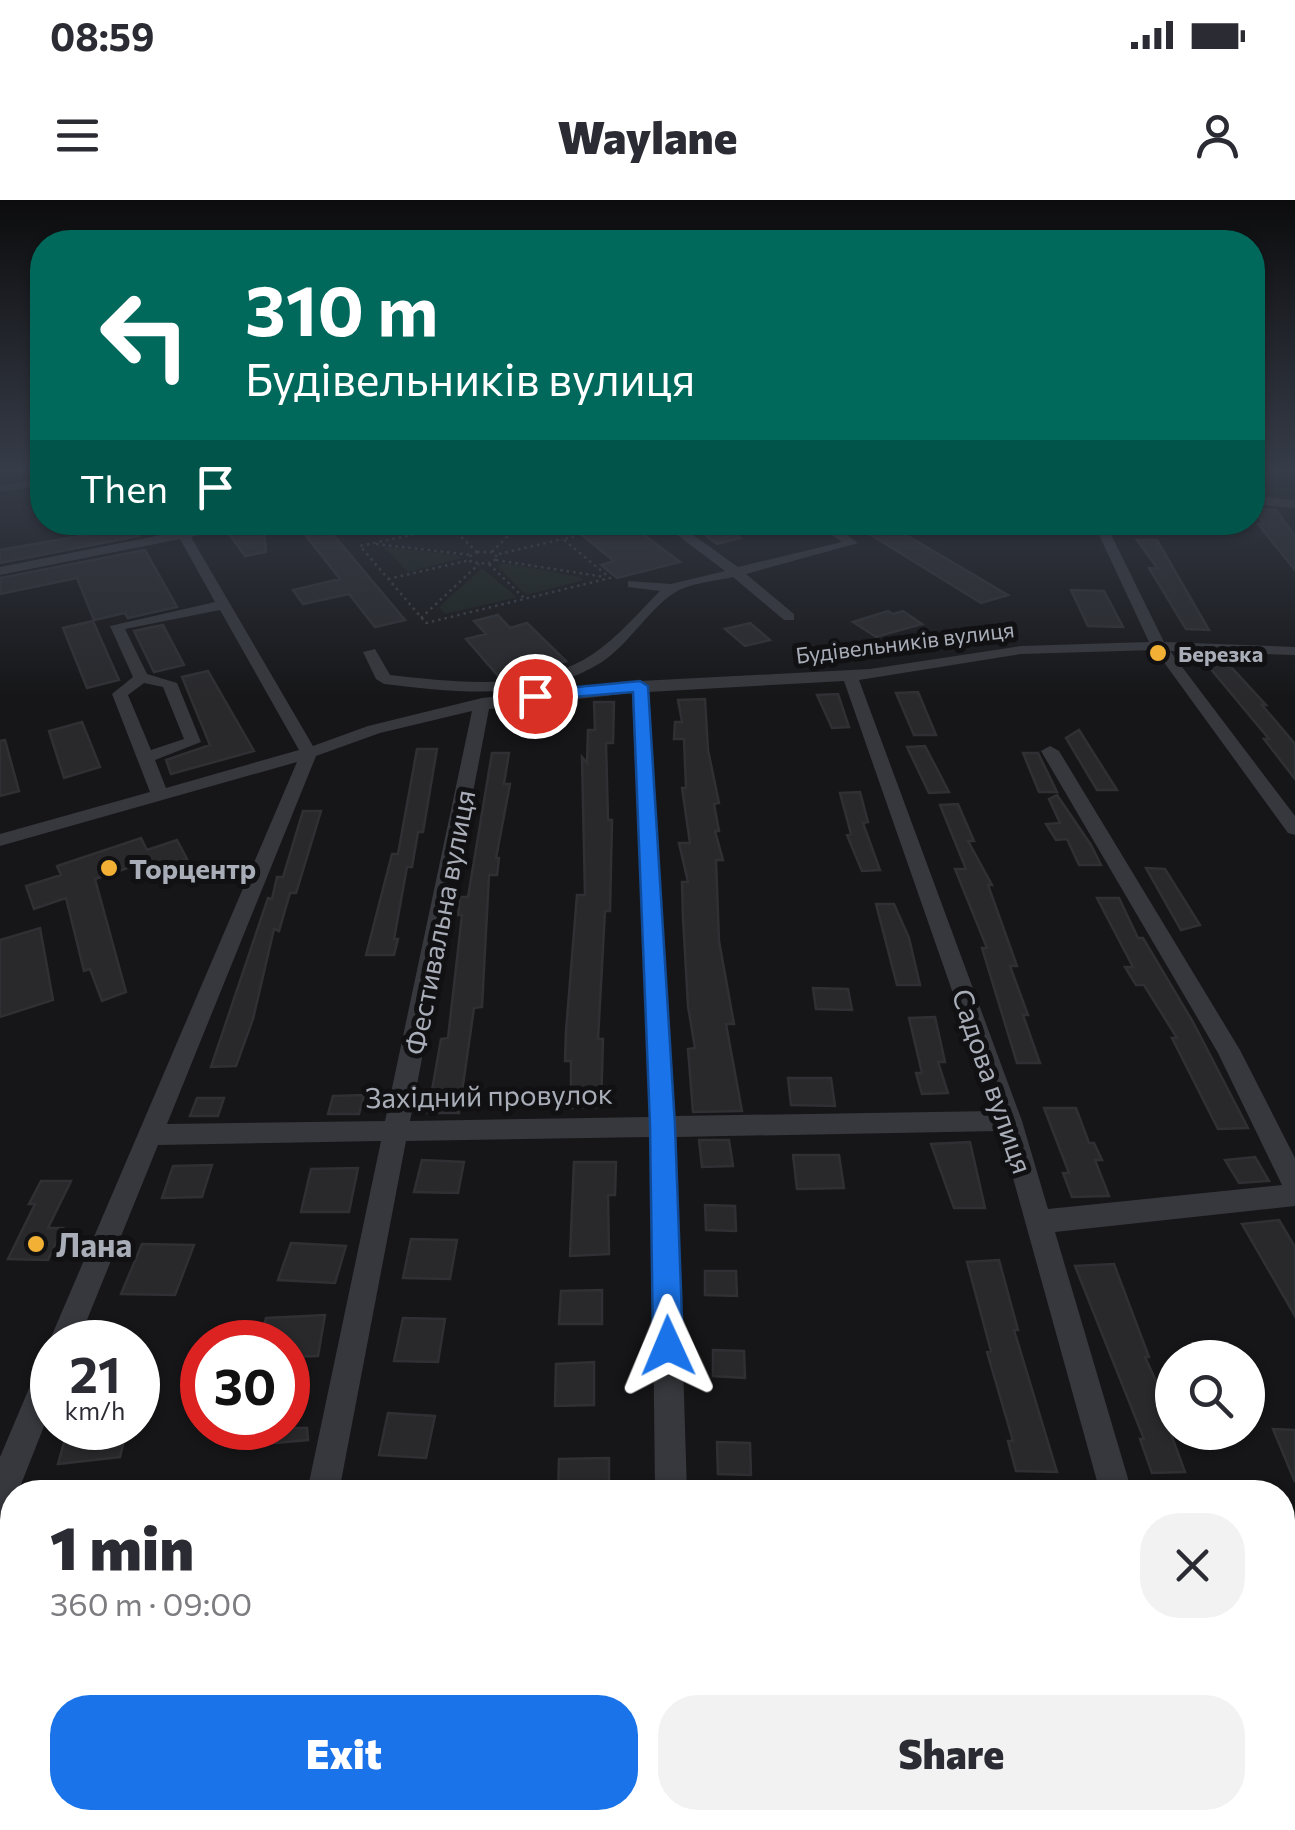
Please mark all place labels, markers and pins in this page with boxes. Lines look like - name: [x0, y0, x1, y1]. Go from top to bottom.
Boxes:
- place label: Березка: [1178, 640, 1263, 667]
- marker: Березка: [1147, 642, 1169, 664]
- pin: [493, 654, 578, 739]
- place label: Торцентр: [129, 851, 256, 885]
- marker: Торцентр: [98, 857, 120, 879]
- place label: Лана: [56, 1224, 132, 1264]
- marker: Лана: [25, 1233, 47, 1255]

